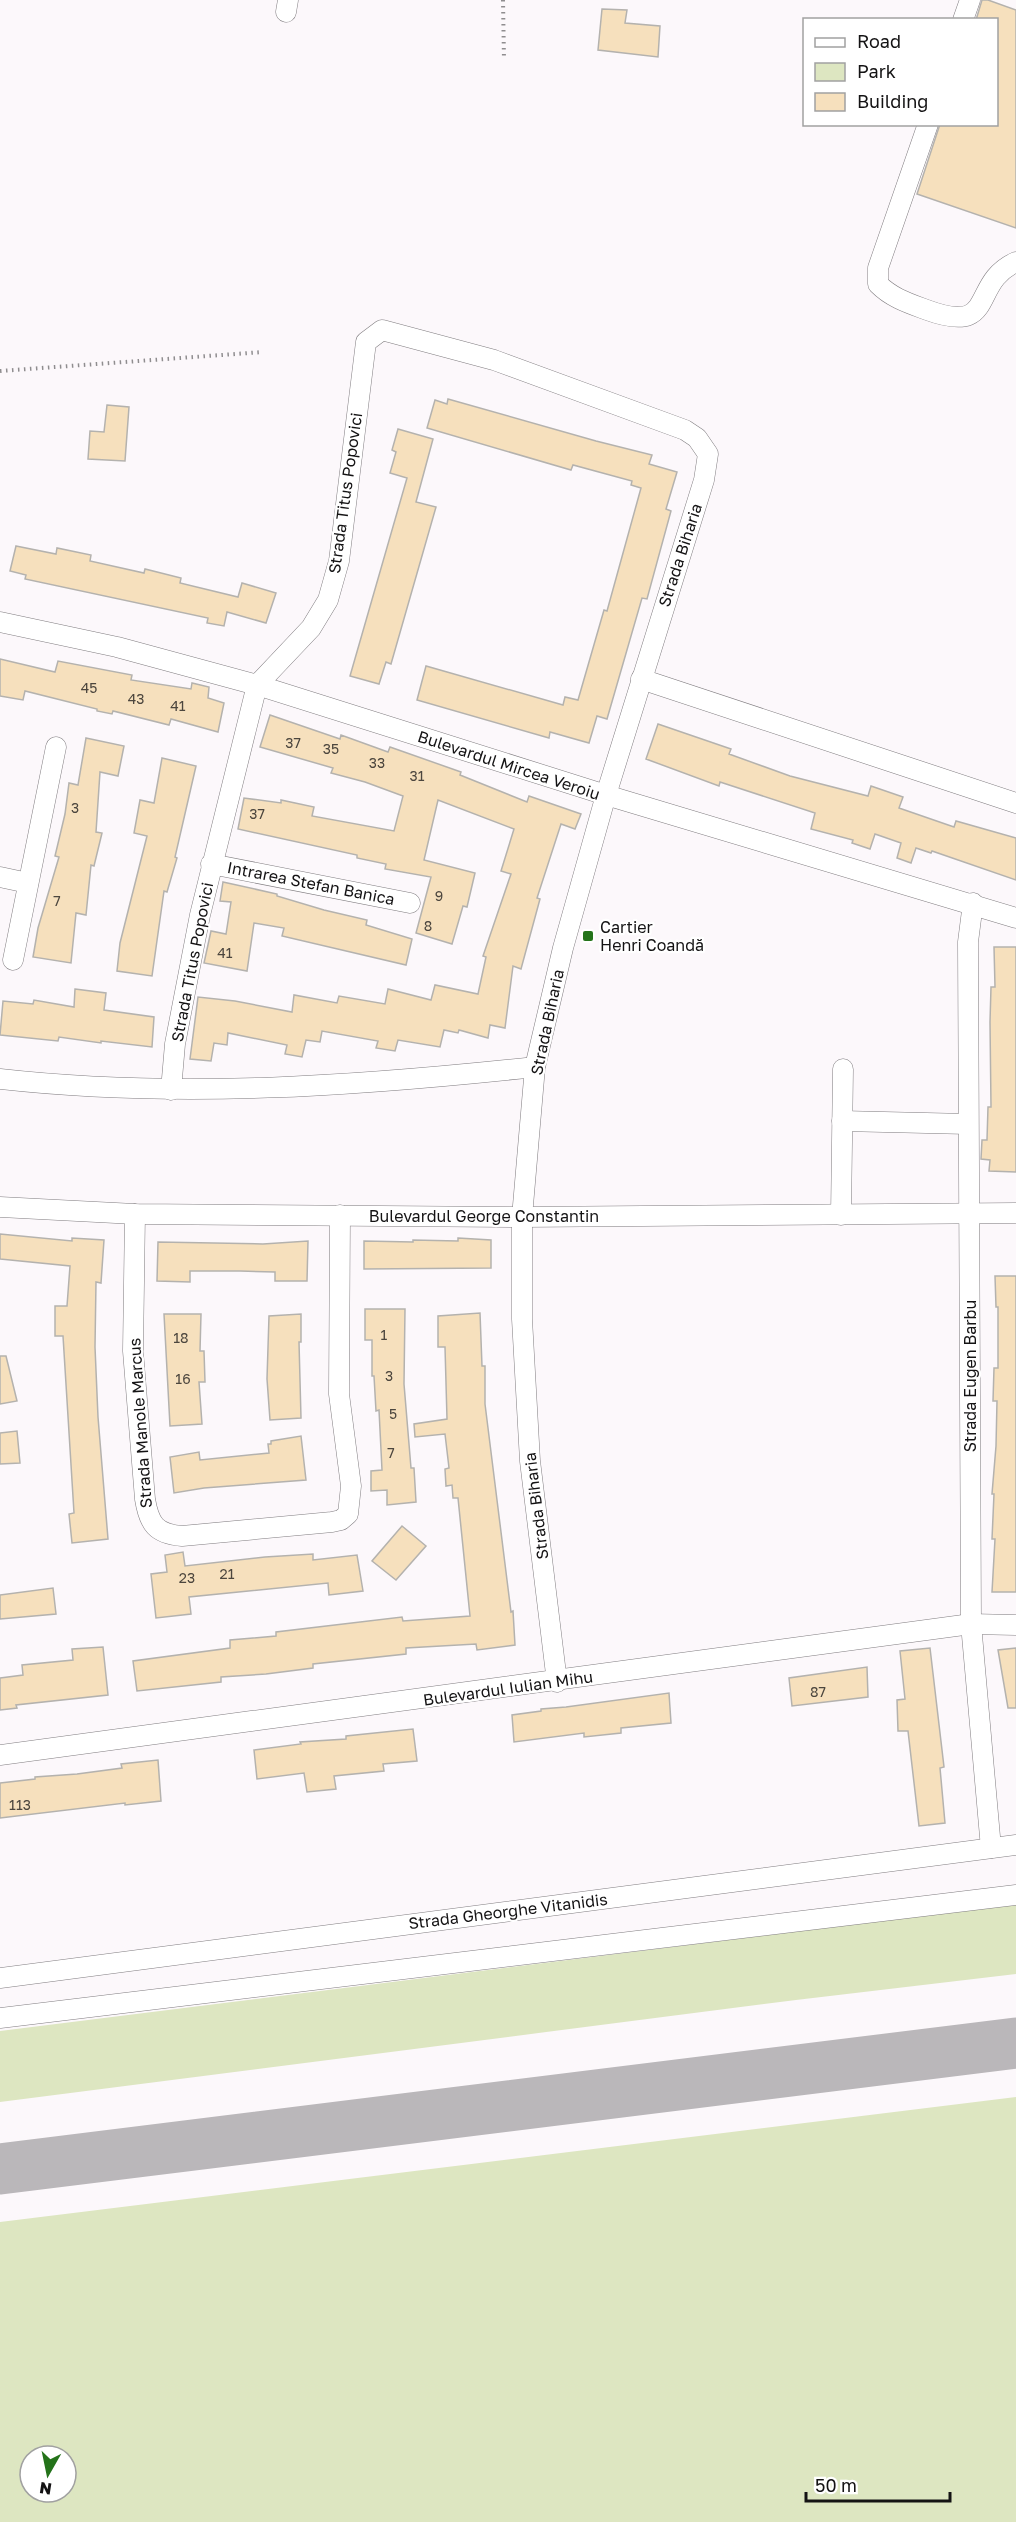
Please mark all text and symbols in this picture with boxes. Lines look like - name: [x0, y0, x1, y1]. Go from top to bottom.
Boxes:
- legend: [803, 18, 998, 126]
- text: Road: [857, 30, 901, 52]
- text: Park: [857, 60, 896, 82]
- text: Building: [857, 90, 928, 112]
- street label: Strada Titus Popovici: [324, 411, 366, 575]
- street label: Strada Biharia: [654, 501, 706, 609]
- house number: 45: [81, 679, 97, 696]
- house number: 43: [128, 690, 144, 707]
- house number: 41: [170, 697, 186, 714]
- street label: Bulevardul Mircea Veroiu: [415, 726, 603, 804]
- house number: 37: [285, 734, 301, 751]
- house number: 35: [323, 740, 339, 757]
- house number: 33: [369, 754, 385, 771]
- house number: 31: [410, 767, 425, 784]
- house number: 3: [71, 799, 79, 816]
- house number: 37: [249, 805, 265, 822]
- street label: Intrarea Stefan Banica: [226, 857, 396, 909]
- street label: Strada Titus Popovici: [167, 880, 217, 1044]
- house number: 9: [435, 887, 443, 904]
- house number: 7: [53, 892, 61, 909]
- house number: 8: [424, 917, 432, 934]
- place label: Cartier Henri Coandă: [600, 917, 704, 955]
- marker: Cartier Henri Coandă: [581, 929, 595, 943]
- house number: 41: [217, 944, 233, 961]
- street label: Strada Biharia: [526, 967, 568, 1077]
- street label: Bulevardul George Constantin: [369, 1206, 599, 1226]
- street label: Strada Eugen Barbu: [960, 1300, 980, 1452]
- house number: 1: [381, 1326, 388, 1343]
- house number: 18: [173, 1329, 189, 1346]
- street label: Strada Manole Marcus: [124, 1337, 156, 1509]
- house number: 3: [385, 1367, 393, 1384]
- house number: 16: [175, 1370, 191, 1387]
- house number: 5: [389, 1405, 397, 1422]
- house number: 7: [387, 1444, 395, 1461]
- street label: Strada Biharia: [520, 1451, 552, 1561]
- house number: 21: [220, 1565, 235, 1582]
- house number: 23: [179, 1569, 195, 1586]
- street label: Bulevardul Iulian Mihu: [422, 1666, 594, 1710]
- house number: 87: [810, 1683, 826, 1700]
- house number: 113: [9, 1796, 31, 1813]
- street label: Strada Gheorghe Vitanidis: [407, 1889, 609, 1933]
- north arrow: [18, 2444, 78, 2504]
- scale bar: [806, 2465, 950, 2503]
- text: 50 m: [815, 2474, 857, 2496]
- text: N: [38, 2478, 53, 2500]

